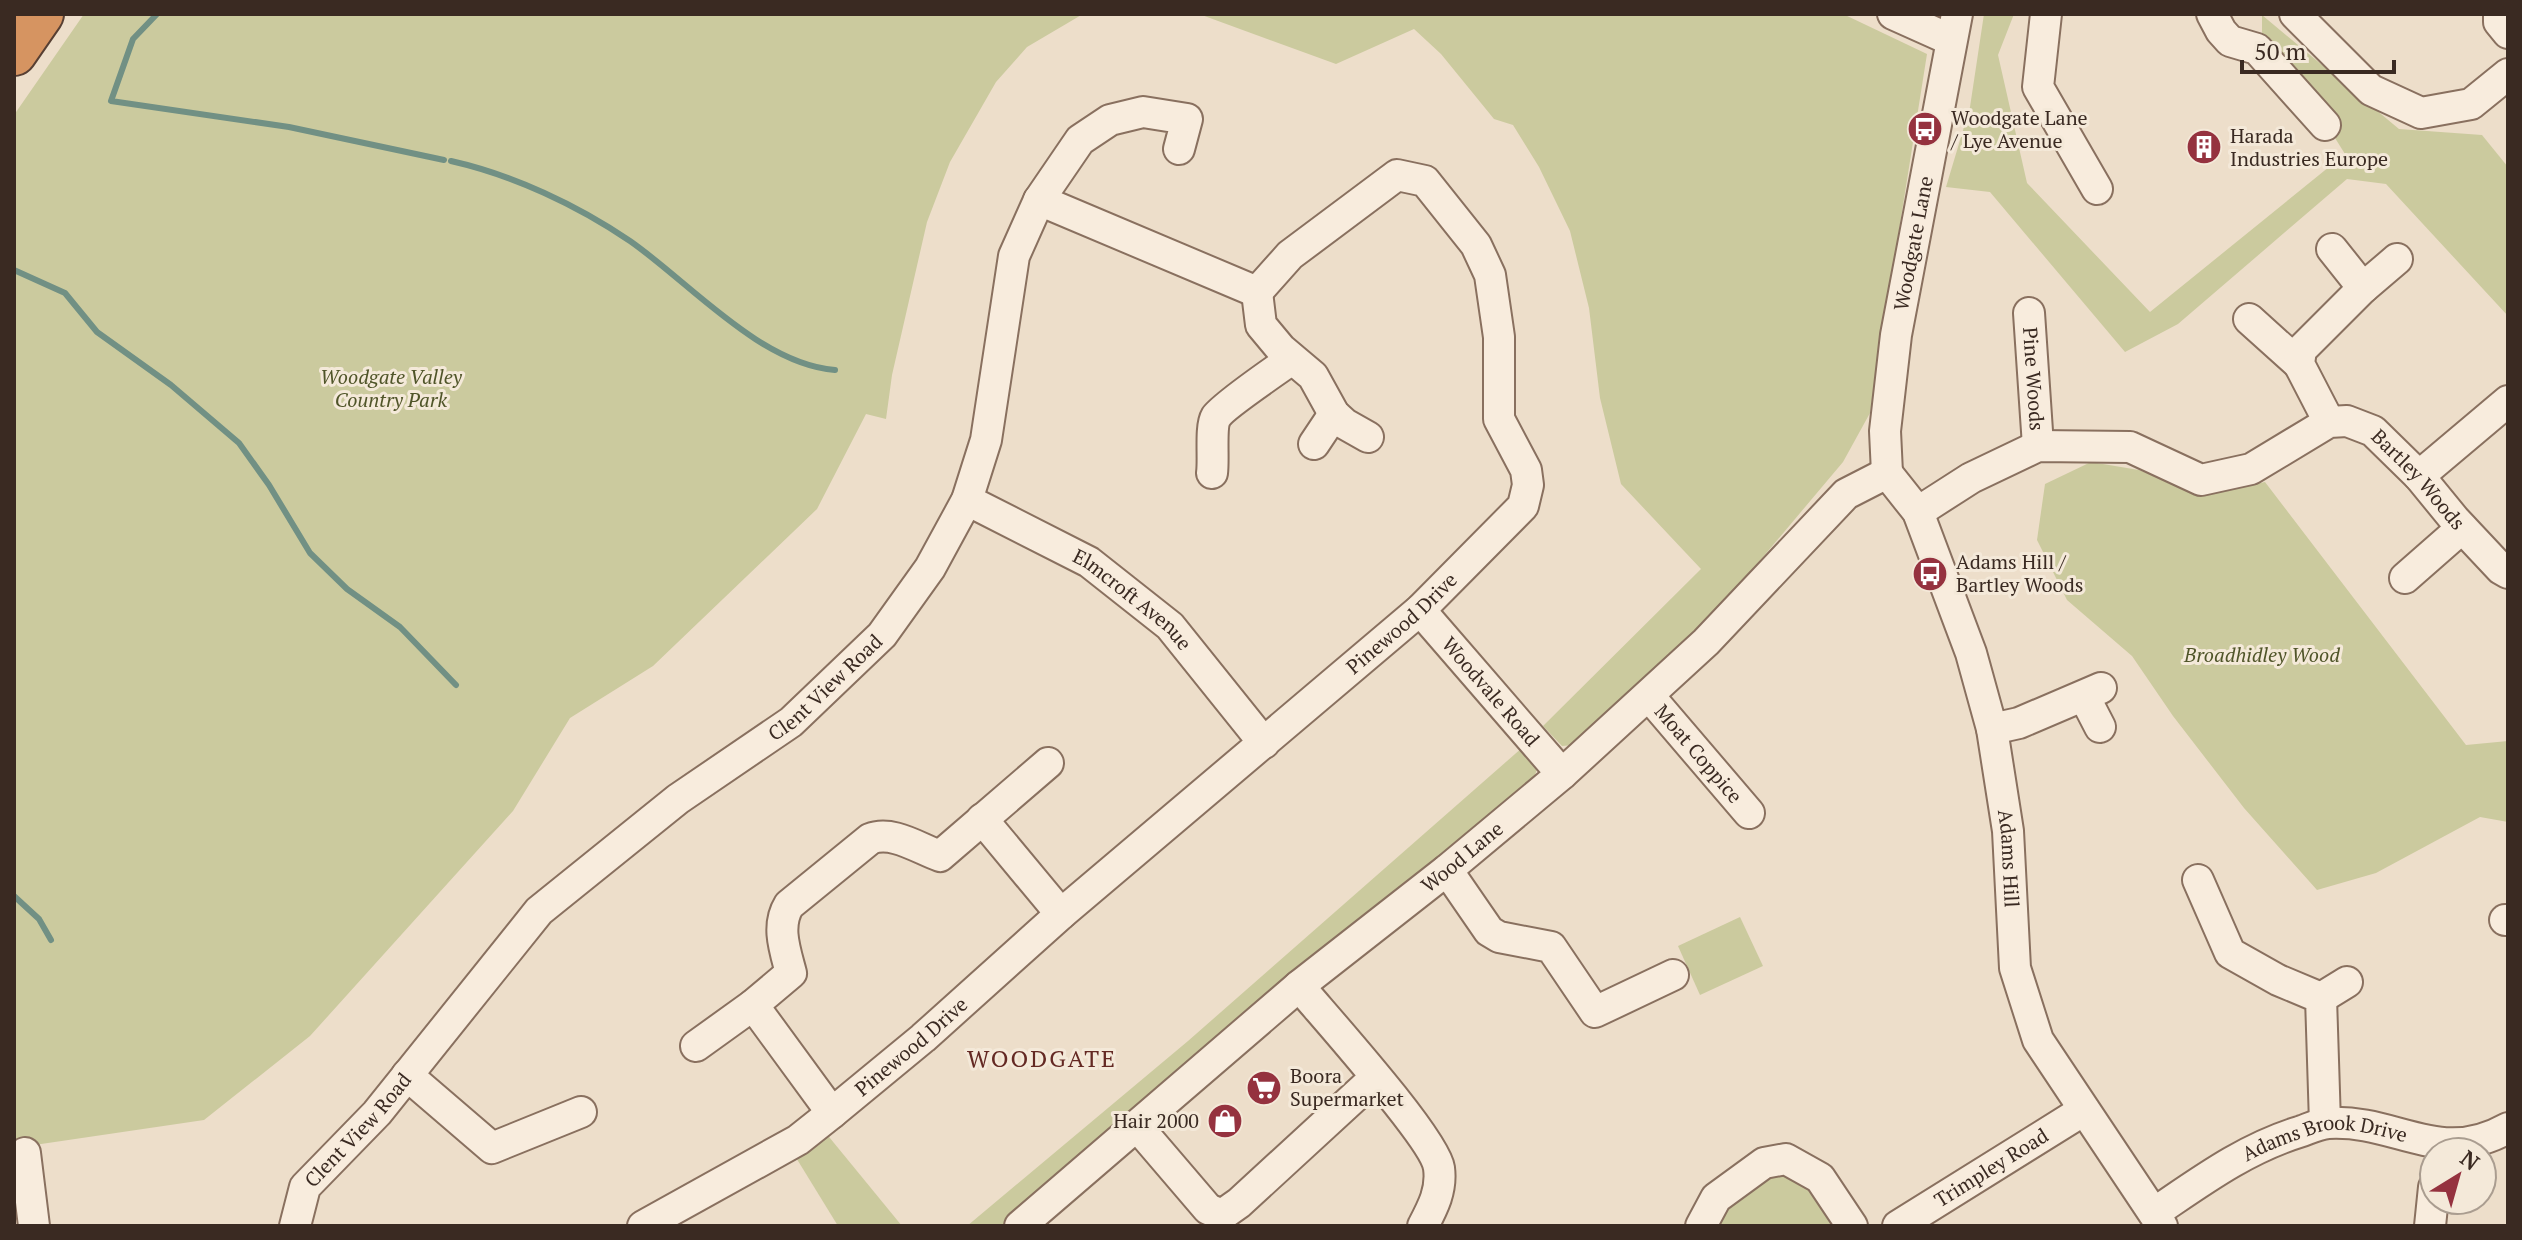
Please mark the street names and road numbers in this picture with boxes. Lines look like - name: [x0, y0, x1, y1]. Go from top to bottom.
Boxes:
- street label: Woodgate Lane: [1887, 174, 1939, 313]
- street label: Pine Woods: [2017, 326, 2051, 432]
- street label: Bartley Woods: [2366, 423, 2471, 535]
- street label: Elmcroft Avenue: [1069, 542, 1198, 656]
- street label: Pinewood Drive: [1340, 566, 1463, 680]
- street label: Clent View Road: [763, 628, 888, 747]
- street label: Woodvale Road: [1436, 631, 1546, 752]
- street label: Moat Coppice: [1649, 698, 1749, 809]
- street label: Adams Hill: [1992, 807, 2026, 908]
- street label: Wood Lane: [1415, 815, 1508, 898]
- street label: Pinewood Drive: [849, 991, 973, 1102]
- street label: Clent View Road: [298, 1067, 417, 1193]
- street label: Adams Brook Drive: [2237, 1109, 2411, 1167]
- street label: Trimpley Road: [1929, 1122, 2053, 1213]

